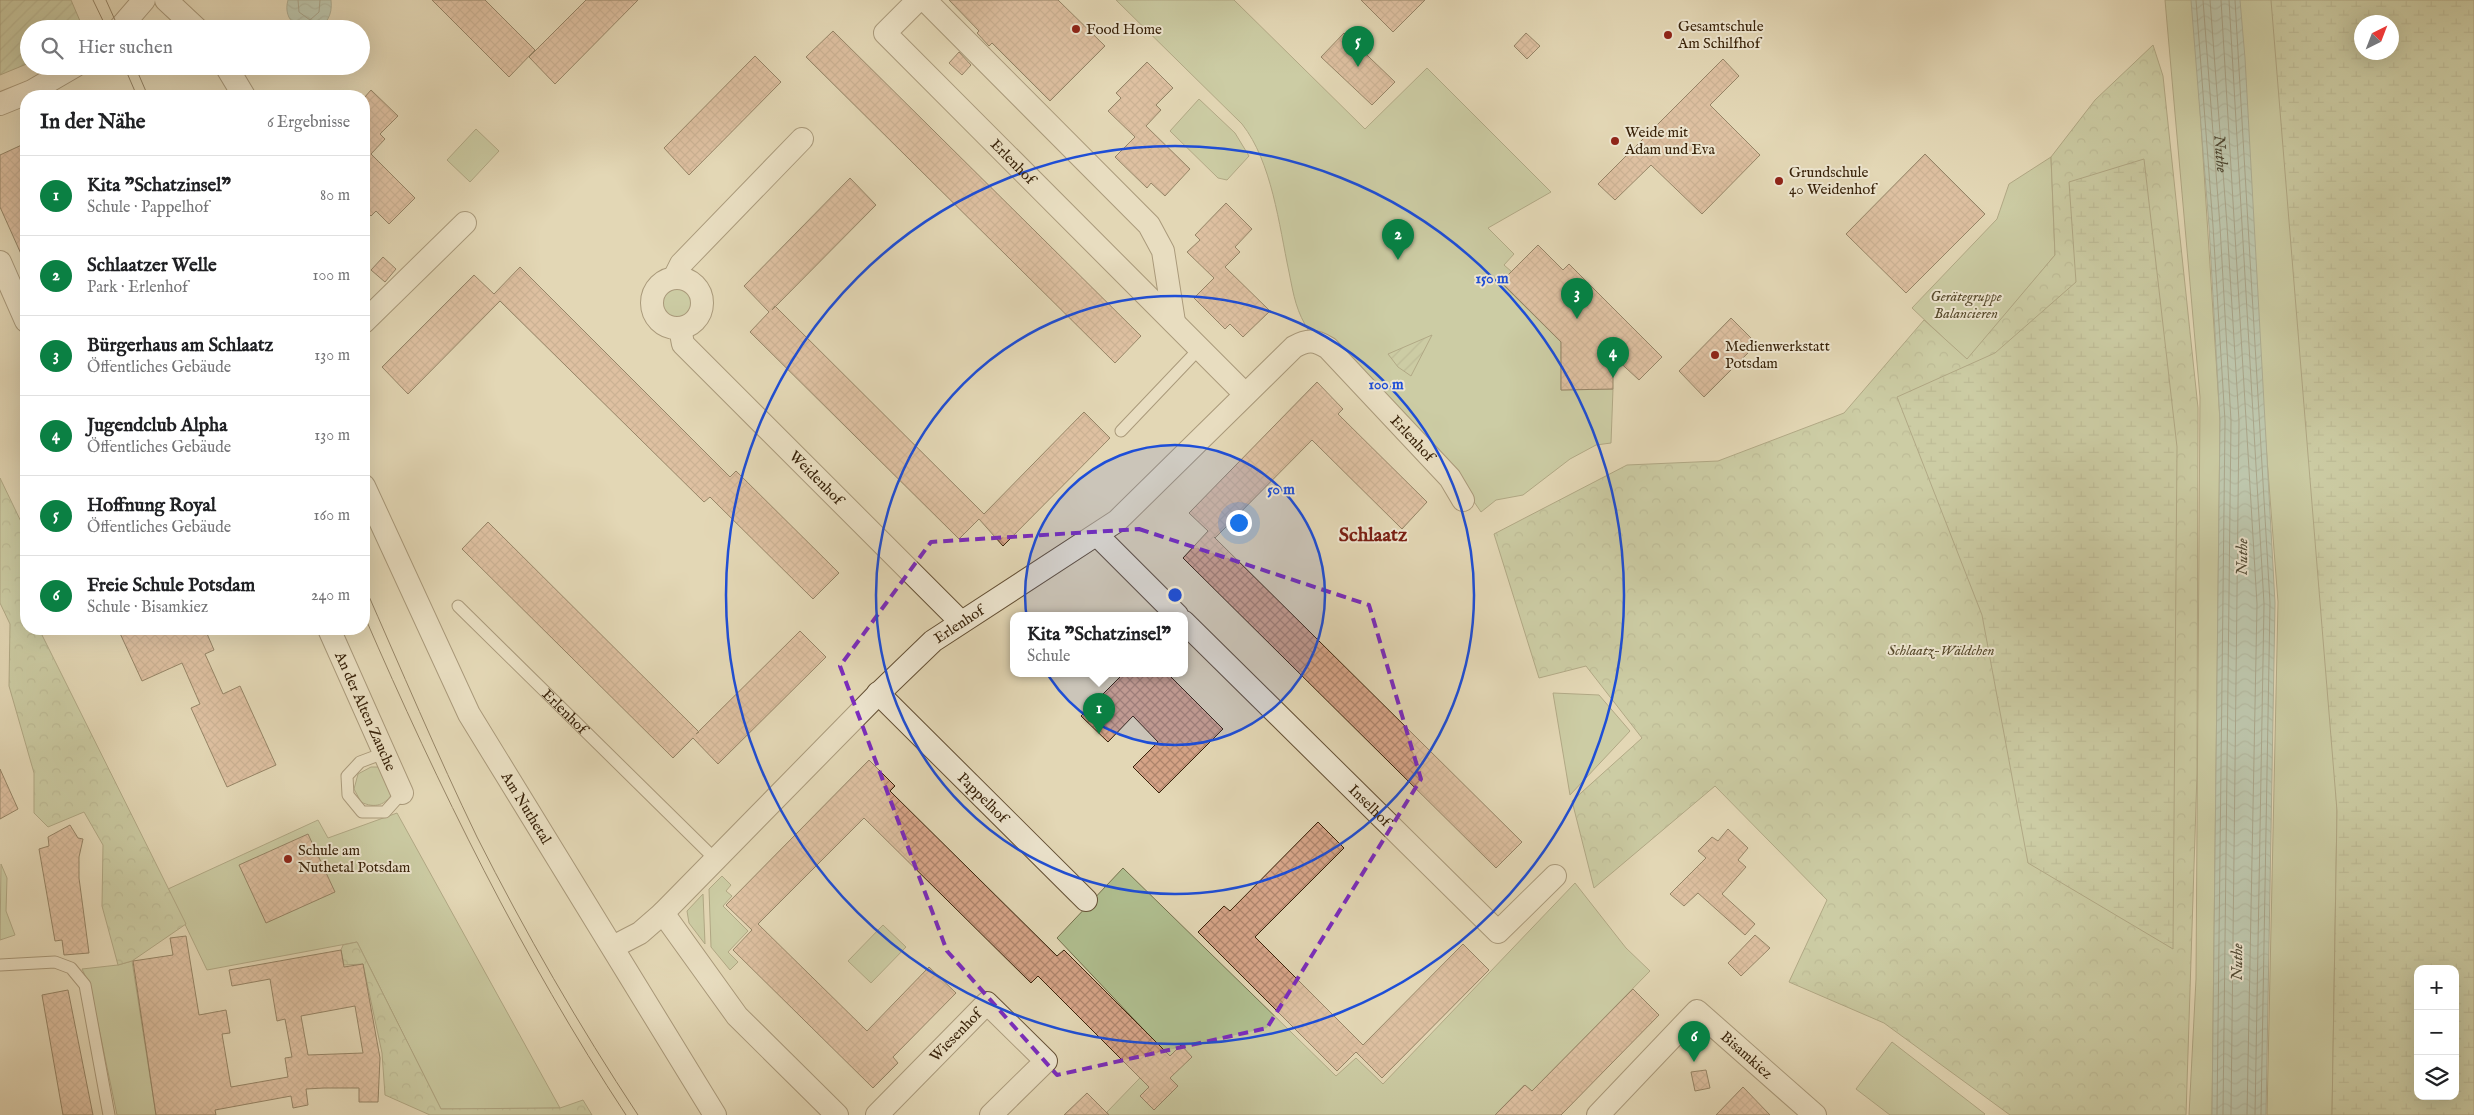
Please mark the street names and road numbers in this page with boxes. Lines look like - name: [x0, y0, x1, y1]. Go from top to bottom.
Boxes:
- street label: Erlenhof: [986, 135, 1041, 190]
- street label: Erlenhof: [1386, 411, 1440, 467]
- street label: Weidenhof: [785, 447, 849, 511]
- street label: Erlenhof: [930, 600, 990, 648]
- street label: An der Alten Zauche: [330, 648, 400, 774]
- street label: Erlenhof: [538, 685, 593, 740]
- street label: Am Nuthetal: [496, 768, 556, 848]
- street label: Pappelhof: [953, 769, 1014, 829]
- street label: Inselhof: [1344, 781, 1396, 833]
- street label: Wiesenhof: [926, 1003, 988, 1066]
- street label: Bisamkiez: [1717, 1027, 1776, 1083]

